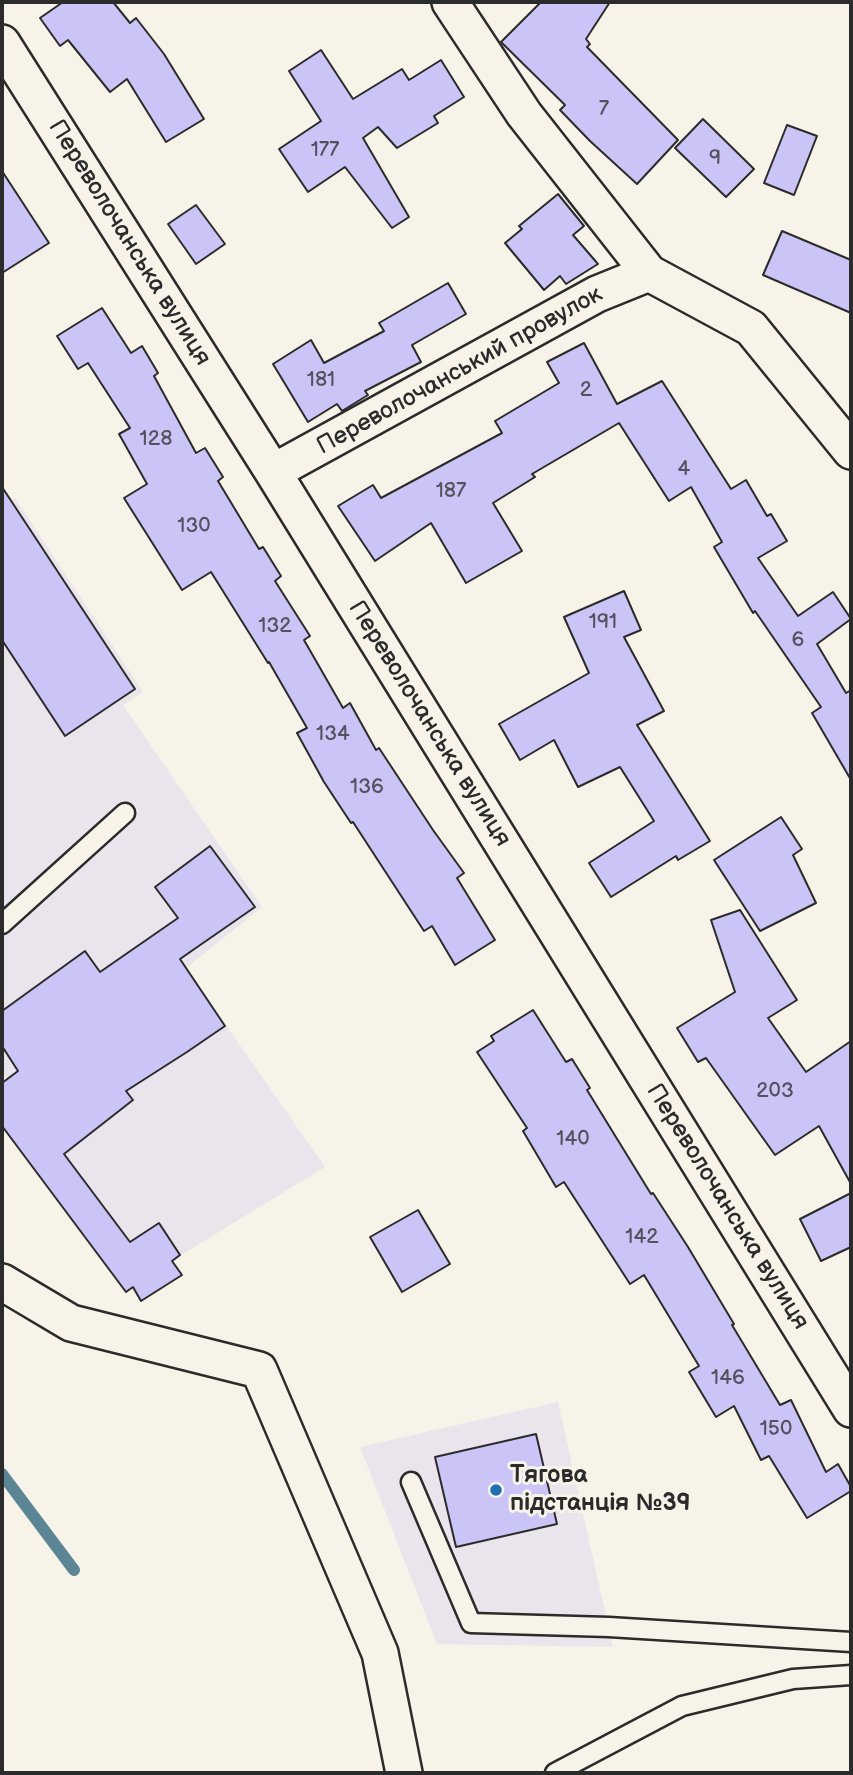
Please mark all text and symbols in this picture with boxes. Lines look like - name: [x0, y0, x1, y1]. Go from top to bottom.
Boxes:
- house number: 7: [599, 97, 609, 123]
- street label: Переволочанська вулиця: [41, 115, 217, 371]
- house number: 177: [311, 138, 339, 164]
- house number: 9: [709, 146, 721, 172]
- street label: Переволочанський провулок: [312, 280, 608, 462]
- house number: 181: [307, 368, 335, 394]
- house number: 2: [580, 378, 592, 404]
- house number: 128: [140, 427, 172, 453]
- house number: 4: [678, 457, 690, 483]
- house number: 187: [436, 479, 466, 505]
- house number: 130: [177, 514, 211, 540]
- street label: Переволочанська вулиця: [341, 596, 517, 852]
- house number: 191: [589, 610, 617, 636]
- house number: 132: [258, 614, 292, 640]
- house number: 6: [792, 628, 804, 654]
- house number: 134: [316, 722, 350, 748]
- house number: 136: [350, 775, 384, 801]
- street label: Переволочанська вулиця: [639, 1079, 815, 1335]
- house number: 203: [756, 1079, 794, 1105]
- house number: 140: [556, 1127, 590, 1153]
- house number: 142: [625, 1225, 659, 1251]
- house number: 146: [711, 1366, 745, 1392]
- house number: 150: [760, 1417, 792, 1443]
- place label: Тягова пiдстанцiя №39: [510, 1462, 690, 1518]
- marker: Тягова пiдстанцiя №39: [488, 1482, 504, 1498]

